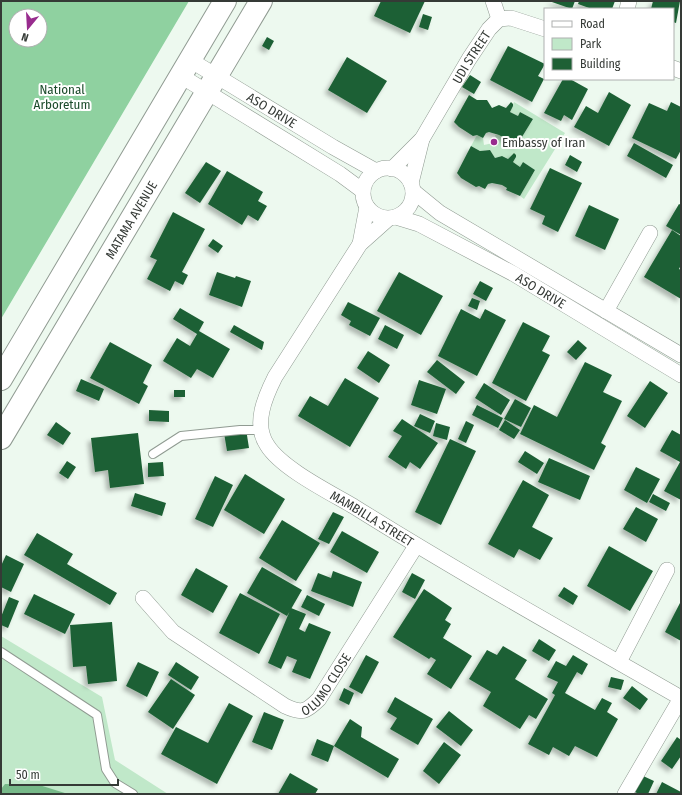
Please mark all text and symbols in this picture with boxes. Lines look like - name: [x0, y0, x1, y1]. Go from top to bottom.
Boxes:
- north arrow: [8, 8, 48, 48]
- legend: [544, 8, 674, 80]
- text: Road: [580, 17, 605, 31]
- street label: UDI STREET: [449, 28, 493, 86]
- text: N: [20, 30, 30, 44]
- text: Park: [580, 37, 602, 51]
- text: Building: [580, 57, 621, 71]
- park label: National Arboretum: [34, 82, 90, 112]
- street label: ASO DRIVE: [244, 89, 300, 131]
- place label: Embassy of Iran: [502, 135, 585, 150]
- marker: Embassy of Iran: [489, 137, 499, 147]
- street label: MATAMA AVENUE: [102, 178, 160, 261]
- street label: ASO DRIVE: [513, 270, 569, 311]
- street label: MAMBILLA STREET: [328, 487, 416, 549]
- street label: OLUMO CLOSE: [299, 650, 354, 718]
- scale bar: [10, 761, 118, 787]
- text: 50 m: [16, 768, 40, 782]

